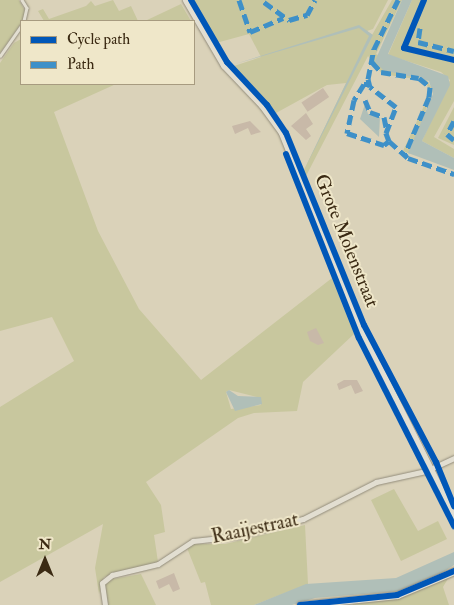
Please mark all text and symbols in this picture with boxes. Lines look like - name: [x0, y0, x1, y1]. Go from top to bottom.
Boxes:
- legend: [20, 20, 195, 85]
- text: Cycle path: [67, 30, 130, 49]
- text: Path: [67, 55, 94, 74]
- street label: Grote Molenstraat: [309, 171, 383, 311]
- street label: Raaijestraat: [210, 509, 300, 549]
- north arrow: [20, 535, 70, 585]
- text: N: [39, 536, 51, 553]

